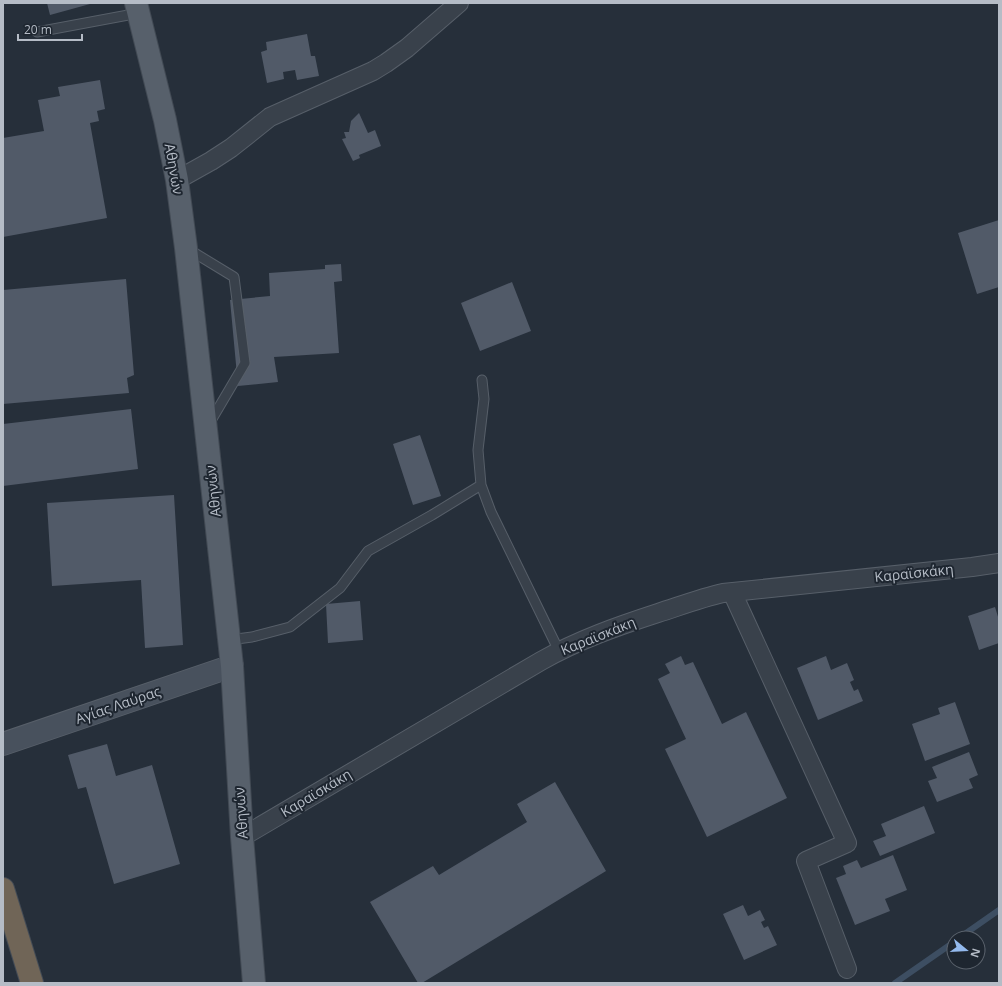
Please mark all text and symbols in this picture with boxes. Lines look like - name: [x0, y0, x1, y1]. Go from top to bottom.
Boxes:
- scale bar: [18, 16, 82, 42]
- text: 20 m: [24, 21, 52, 38]
- street label: Αθηνών: [161, 142, 188, 196]
- street label: Αθηνών: [200, 464, 225, 518]
- street label: Καραϊσκάκη: [874, 559, 954, 586]
- street label: Καραϊσκάκη: [558, 612, 638, 659]
- street label: Αγίας Λαύρας: [73, 681, 163, 728]
- street label: Καραϊσκάκη: [277, 764, 355, 821]
- street label: Αθηνών: [229, 787, 252, 839]
- north arrow: [946, 930, 986, 970]
- text: N: [967, 947, 985, 960]

